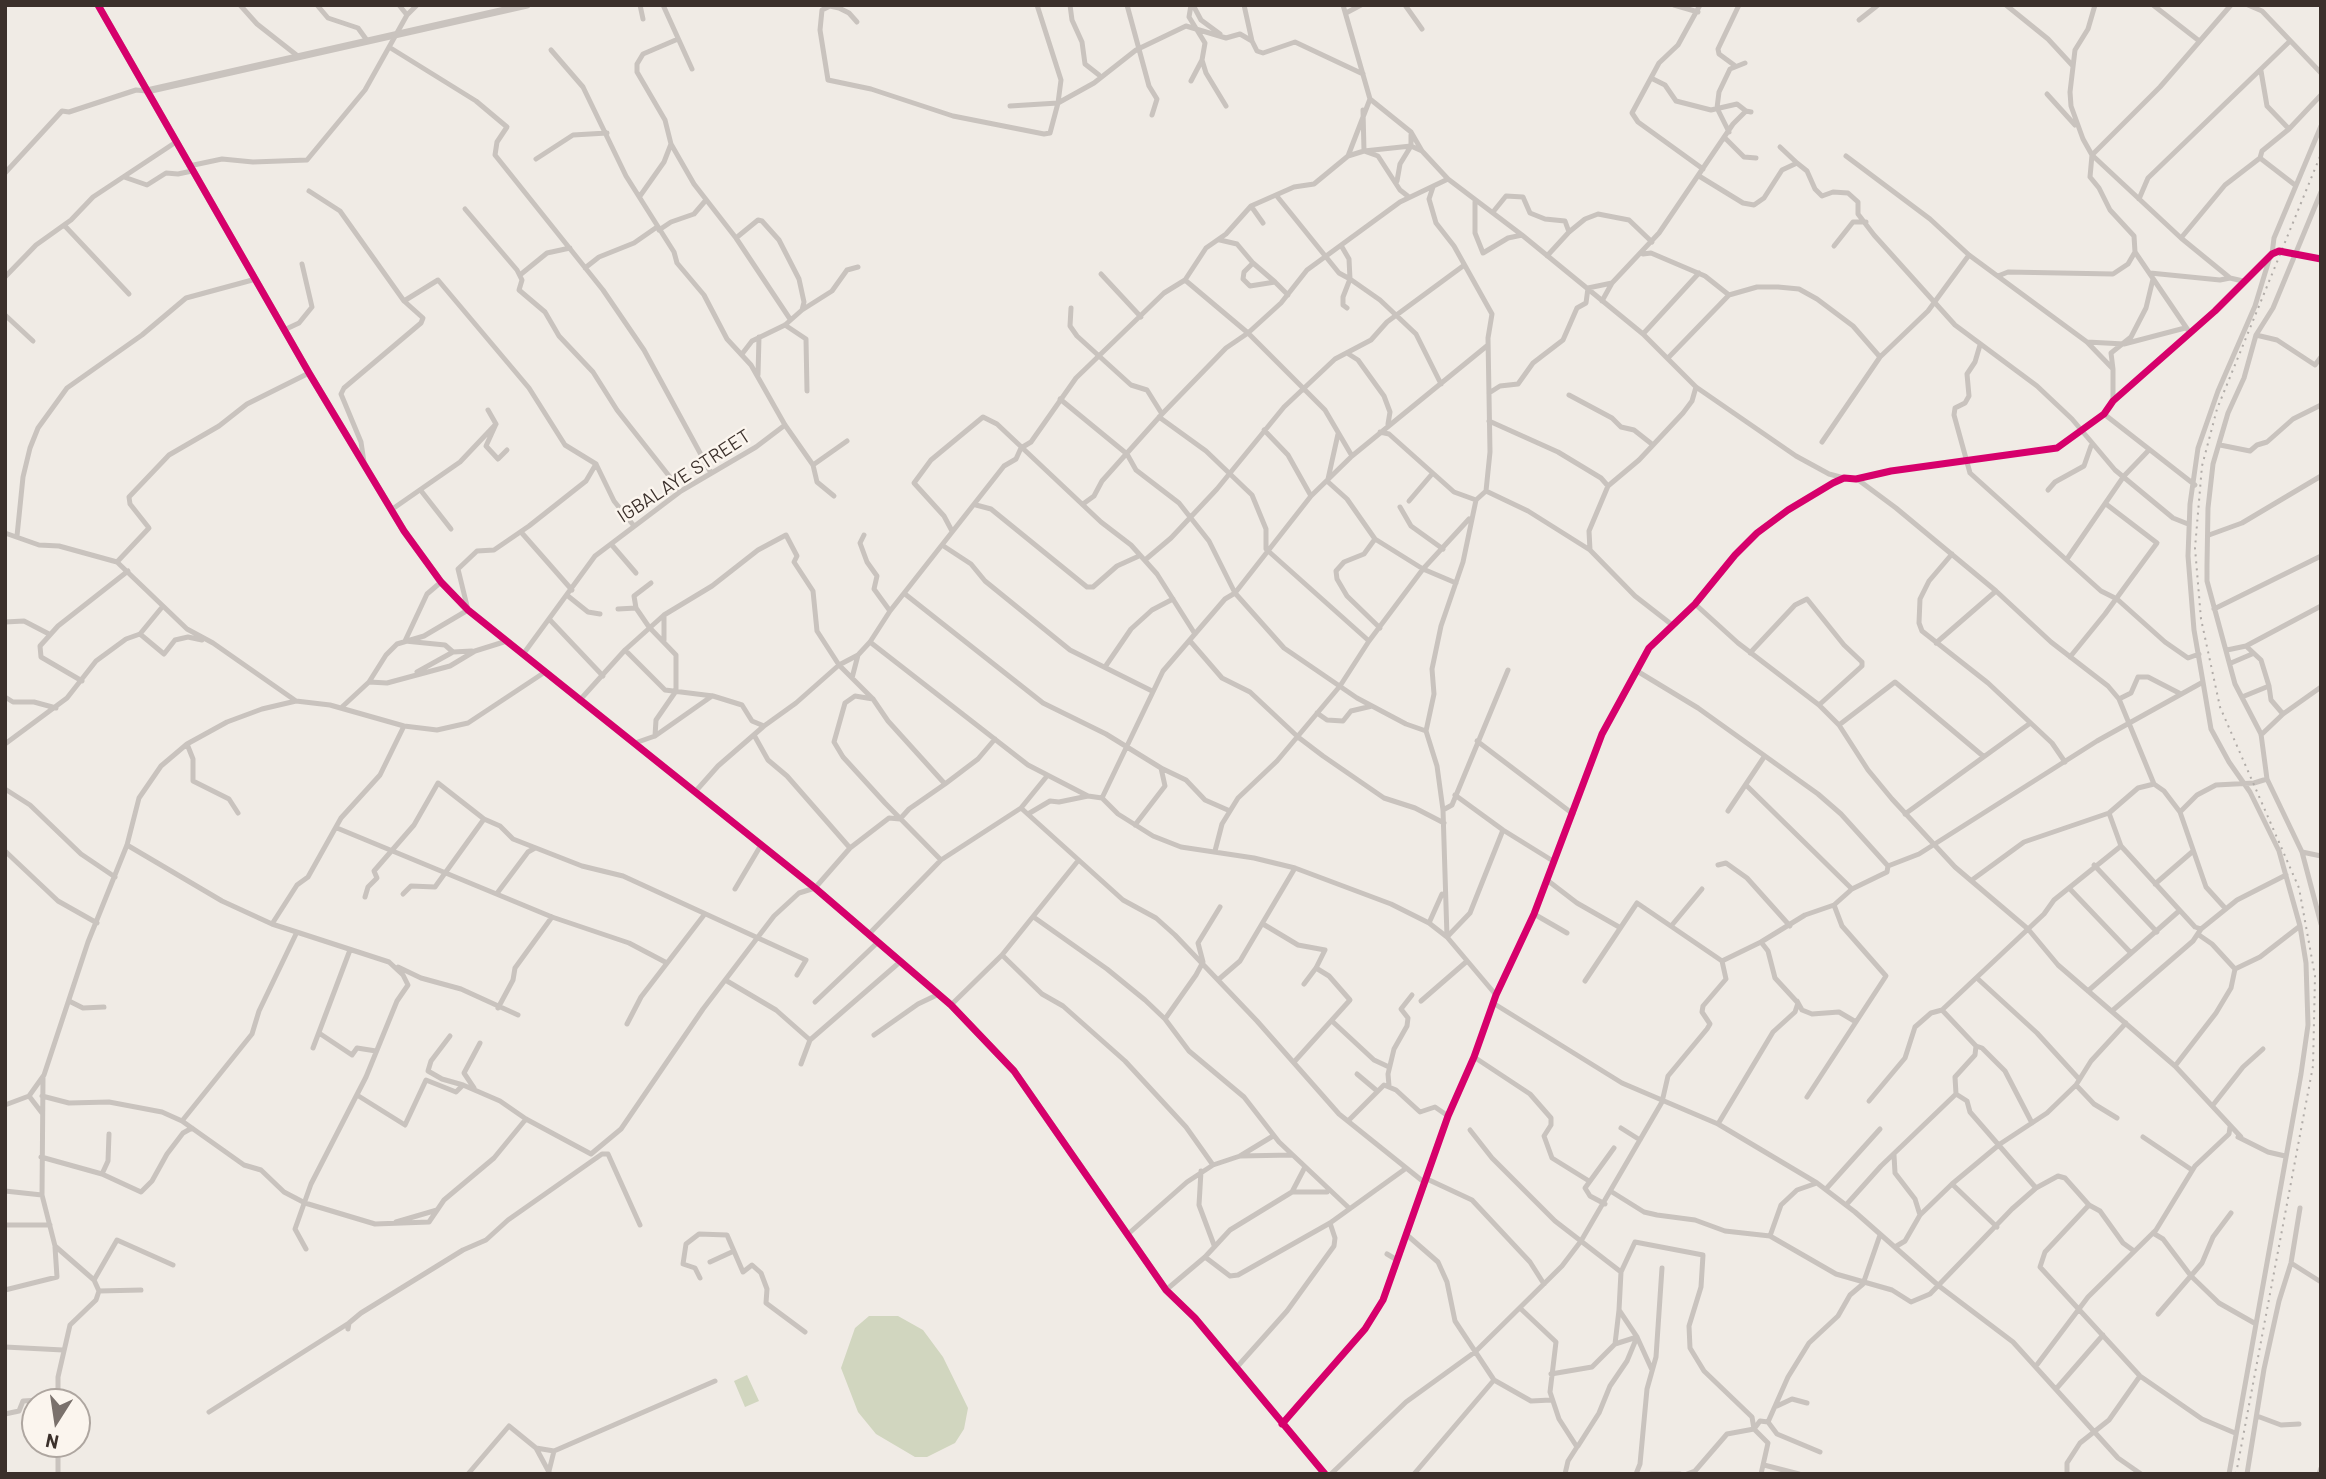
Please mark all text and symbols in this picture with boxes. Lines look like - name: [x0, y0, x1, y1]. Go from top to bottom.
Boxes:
- street label: IGBALAYE STREET: [613, 424, 755, 528]
- north arrow: [21, 1388, 91, 1458]
- text: N: [43, 1430, 61, 1455]

